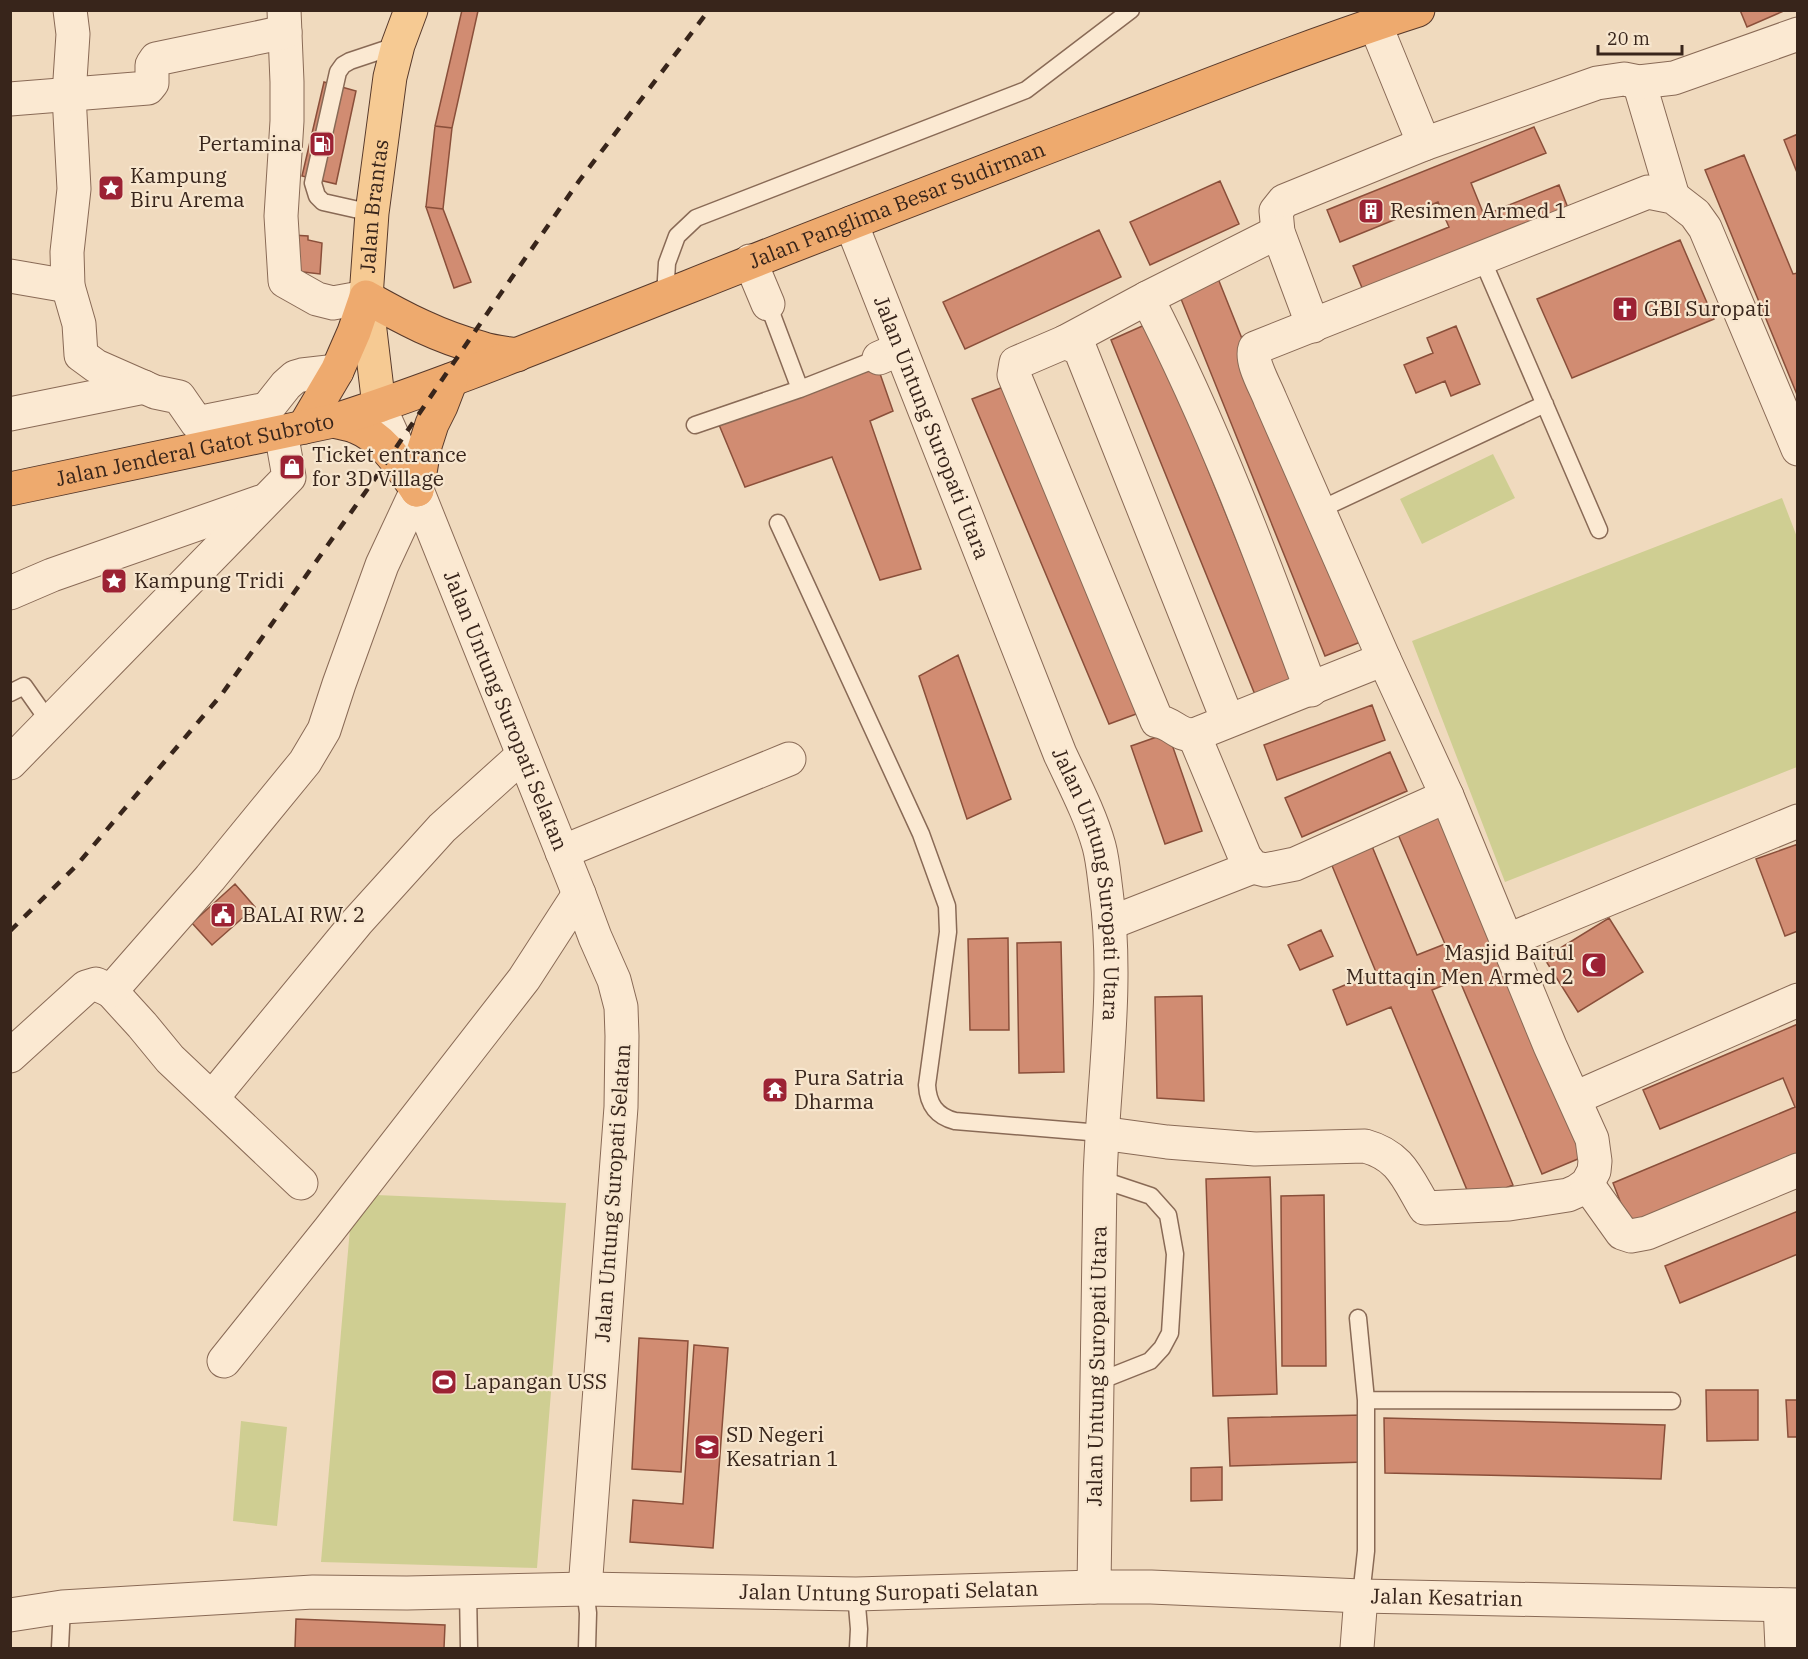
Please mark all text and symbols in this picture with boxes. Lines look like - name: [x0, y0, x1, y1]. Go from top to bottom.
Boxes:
- scale bar: [1598, 18, 1682, 56]
- text: 20 m: [1607, 27, 1650, 50]
- place label: Pertamina: [198, 129, 302, 157]
- fuel station icon: Pertamina: [307, 129, 337, 159]
- street label: Jalan Panglima Besar Sudirman: [744, 134, 1049, 275]
- street label: Jalan Brantas: [353, 137, 395, 274]
- place label: Kampung Biru Arema: [130, 161, 245, 213]
- place icon: Kampung Biru Arema: [96, 173, 126, 203]
- building icon: Resimen Armed 1: [1356, 196, 1386, 226]
- place label: Resimen Armed 1: [1390, 196, 1567, 224]
- street label: Jalan Untung Suropati Utara: [868, 291, 997, 563]
- church icon: GBI Suropati: [1610, 294, 1640, 324]
- place label: GBI Suropati: [1644, 294, 1770, 322]
- street label: Jalan Jenderal Gatot Subroto: [53, 406, 336, 492]
- place label: Ticket entrance for 3D Village: [312, 440, 467, 492]
- shop icon: Ticket entrance for 3D Village: [277, 452, 307, 482]
- place icon: Kampung Tridi: [99, 566, 129, 596]
- place label: Kampung Tridi: [134, 566, 284, 594]
- street label: Jalan Untung Suropati Selatan: [438, 566, 575, 855]
- street label: Jalan Untung Suropati Utara: [1046, 744, 1126, 1022]
- public building icon: BALAI RW. 2: [208, 900, 238, 930]
- place label: BALAI RW. 2: [242, 900, 365, 928]
- place label: Masjid Baitul Muttaqin Men Armed 2: [1346, 938, 1574, 990]
- mosque icon: Masjid Baitul Muttaqin Men Armed 2: [1579, 950, 1609, 980]
- street label: Jalan Untung Suropati Selatan: [588, 1043, 636, 1343]
- place label: Pura Satria Dharma: [794, 1063, 904, 1115]
- temple icon: Pura Satria Dharma: [760, 1075, 790, 1105]
- street label: Jalan Untung Suropati Utara: [1080, 1225, 1112, 1507]
- sports icon: Lapangan USS: [429, 1367, 459, 1397]
- place label: Lapangan USS: [464, 1367, 607, 1395]
- place label: SD Negeri Kesatrian 1: [726, 1420, 839, 1472]
- school or university icon: SD Negeri Kesatrian 1: [692, 1432, 722, 1462]
- street label: Jalan Untung Suropati Selatan: [739, 1574, 1039, 1607]
- street label: Jalan Kesatrian: [1370, 1581, 1523, 1612]

